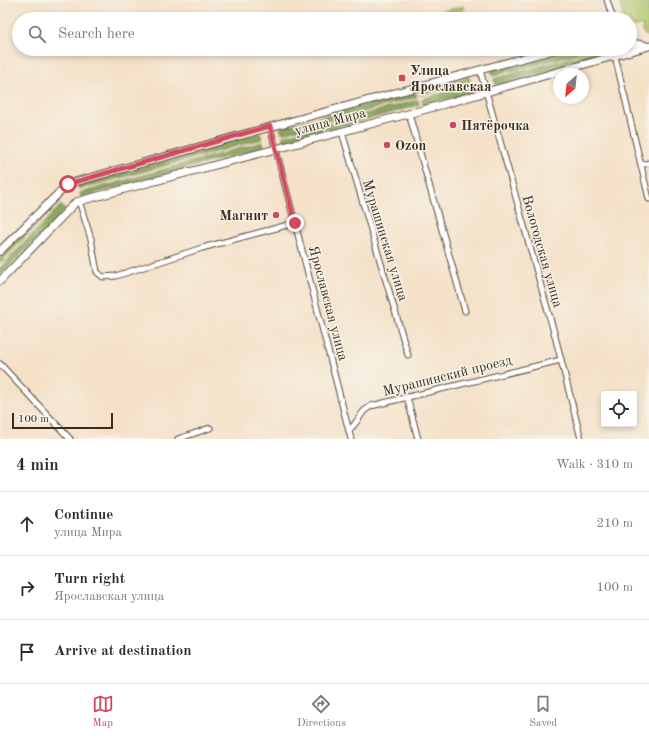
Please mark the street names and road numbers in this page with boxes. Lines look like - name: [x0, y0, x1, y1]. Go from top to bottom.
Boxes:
- street label: улица Мира: [293, 106, 367, 138]
- street label: Мурашинская улица: [360, 178, 410, 303]
- street label: Вологодская улица: [519, 193, 565, 309]
- street label: Ярославская улица: [306, 244, 350, 362]
- street label: Мурашинский проезд: [381, 353, 513, 399]

